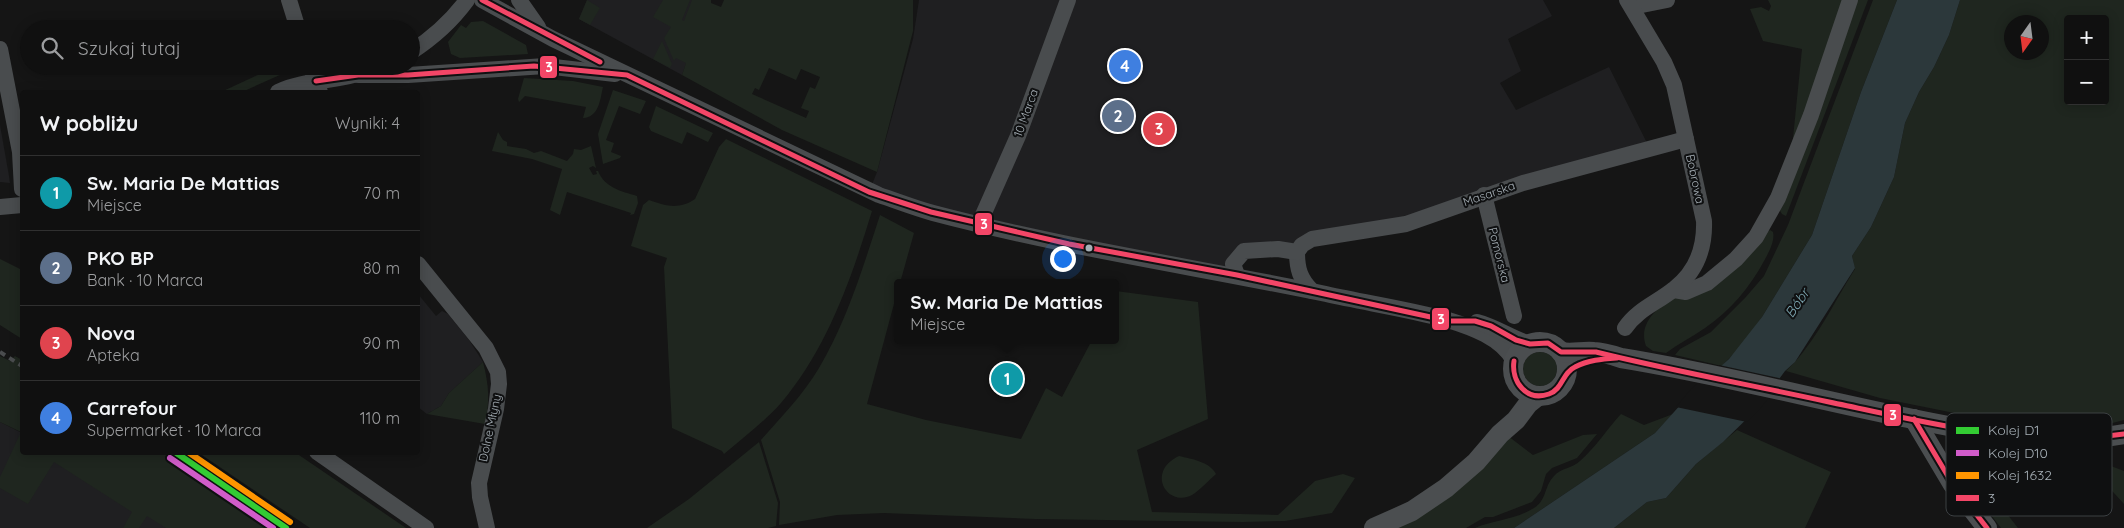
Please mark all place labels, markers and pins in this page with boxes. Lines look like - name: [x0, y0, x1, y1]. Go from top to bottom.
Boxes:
- pin: 4: [1109, 47, 1141, 85]
- pin: 2: [1102, 97, 1134, 135]
- pin: 3: [1143, 110, 1175, 148]
- unlabelled marker: [1084, 243, 1094, 253]
- pin: 1: [991, 360, 1023, 398]

